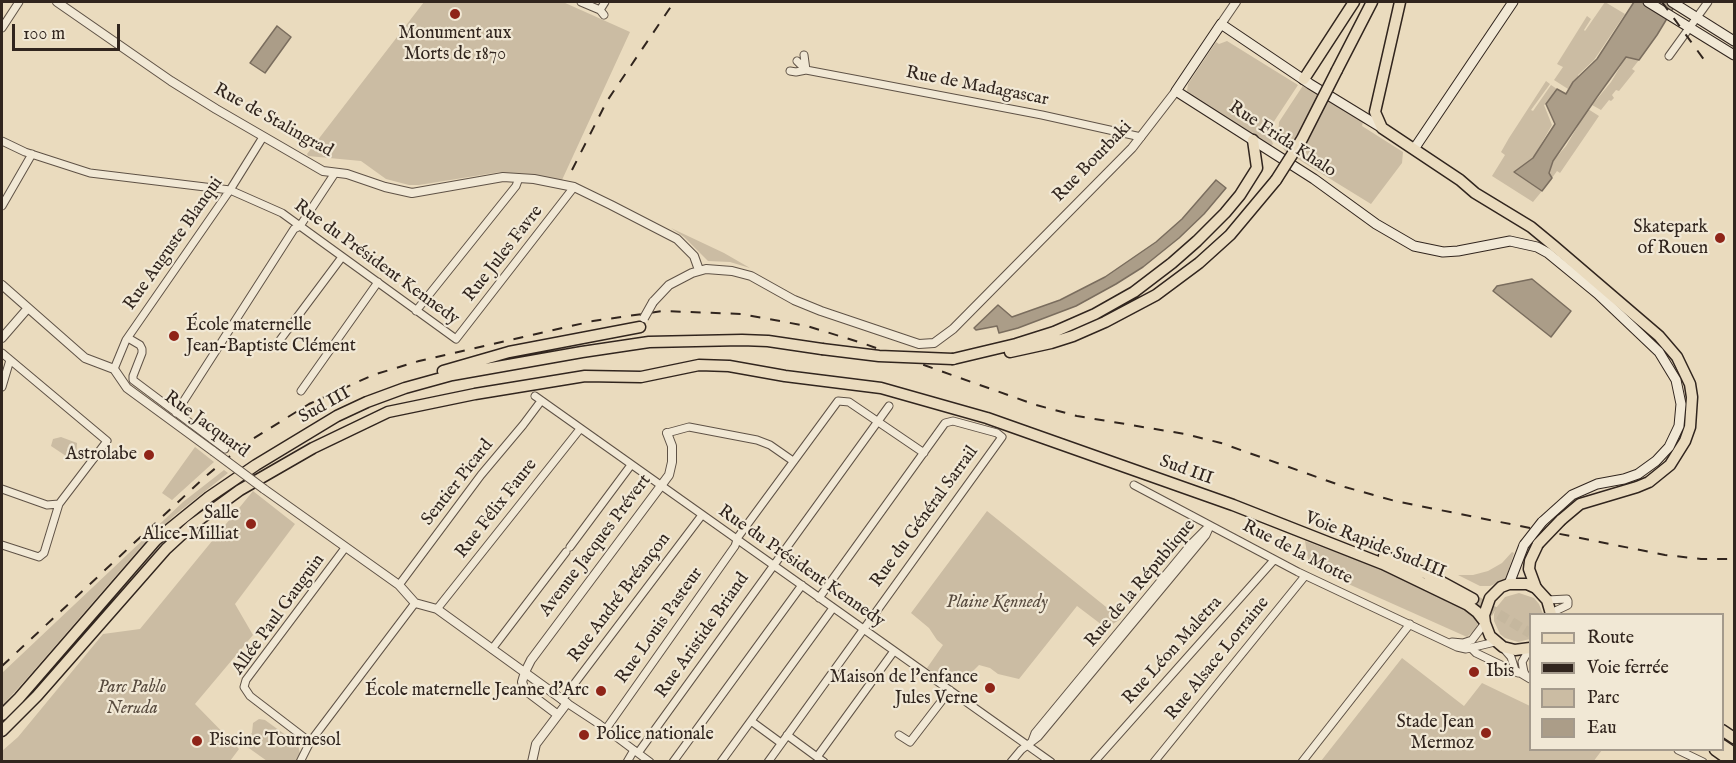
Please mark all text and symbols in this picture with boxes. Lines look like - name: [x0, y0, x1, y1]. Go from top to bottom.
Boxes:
- marker: Monument aux Morts de 1870: [448, 7, 462, 21]
- scale bar: [15, 12, 123, 50]
- text: 100 m: [23, 23, 65, 46]
- place label: Monument aux Morts de 1870: [399, 23, 511, 66]
- street label: Rue de Madagascar: [904, 63, 1050, 111]
- street label: Rue de Stalingrad: [210, 79, 336, 163]
- street label: Rue Frida Khalo: [1224, 97, 1340, 183]
- street label: Rue Bourbaki: [1049, 117, 1137, 207]
- street label: Rue Auguste Blanqui: [120, 173, 228, 315]
- street label: Rue du Président Kennedy: [289, 196, 463, 330]
- street label: Rue Jules Favre: [460, 202, 548, 306]
- place label: Skatepark of Rouen: [1633, 217, 1708, 260]
- marker: Skatepark of Rouen: [1713, 231, 1727, 245]
- place label: École maternelle Jean-Baptiste Clément: [186, 315, 356, 358]
- marker: École maternelle Jean-Baptiste Clément: [167, 329, 181, 343]
- street label: Sud III: [296, 383, 354, 429]
- street label: Rue Jacquard: [159, 387, 253, 463]
- street label: Sentier Picard: [418, 436, 498, 530]
- street label: Rue du Général Sarrail: [866, 442, 984, 592]
- place label: Astrolabe: [65, 444, 137, 466]
- marker: Astrolabe: [142, 448, 156, 462]
- street label: Sud III: [1156, 451, 1216, 491]
- street label: Rue Félix Faure: [451, 455, 543, 563]
- street label: Avenue Jacques Prévert: [536, 471, 656, 621]
- street label: Rue du Président Kennedy: [713, 501, 889, 633]
- place label: Salle Alice-Milliat: [142, 503, 239, 546]
- street label: Voie Rapide Sud III: [1301, 508, 1449, 584]
- street label: Rue de la République: [1081, 516, 1201, 652]
- street label: Rue de la Motte: [1238, 516, 1356, 590]
- marker: Salle Alice-Milliat: [244, 517, 258, 531]
- street label: Rue André Bréançon: [564, 529, 676, 667]
- street label: Allée Paul Gauguin: [228, 551, 330, 679]
- street label: Rue Louis Pasteur: [612, 564, 708, 688]
- street label: Rue Aristide Briand: [652, 569, 754, 703]
- park label: Plaine Kennedy: [946, 592, 1048, 614]
- street label: Rue Léon Maletra: [1119, 593, 1227, 709]
- street label: Rue Alsace Lorraine: [1162, 593, 1274, 725]
- legend: [1529, 613, 1724, 751]
- text: Route: [1587, 627, 1634, 650]
- text: Voie ferrée: [1587, 657, 1669, 680]
- place label: Ibis: [1486, 661, 1514, 683]
- marker: Ibis: [1467, 665, 1481, 679]
- place label: Maison de l'enfance Jules Verne: [830, 667, 978, 710]
- park label: Parc Pablo Neruda: [98, 677, 166, 720]
- place label: École maternelle Jeanne d'Arc: [365, 680, 589, 702]
- marker: Maison de l'enfance Jules Verne: [983, 681, 997, 695]
- marker: École maternelle Jeanne d'Arc: [594, 684, 608, 698]
- text: Parc: [1587, 687, 1619, 710]
- place label: Stade Jean Mermoz: [1396, 712, 1474, 754]
- text: Eau: [1587, 717, 1617, 740]
- place label: Police nationale: [596, 724, 714, 746]
- marker: Stade Jean Mermoz: [1479, 726, 1493, 740]
- marker: Police nationale: [577, 728, 591, 742]
- place label: Piscine Tournesol: [209, 730, 341, 752]
- marker: Piscine Tournesol: [190, 734, 204, 748]

